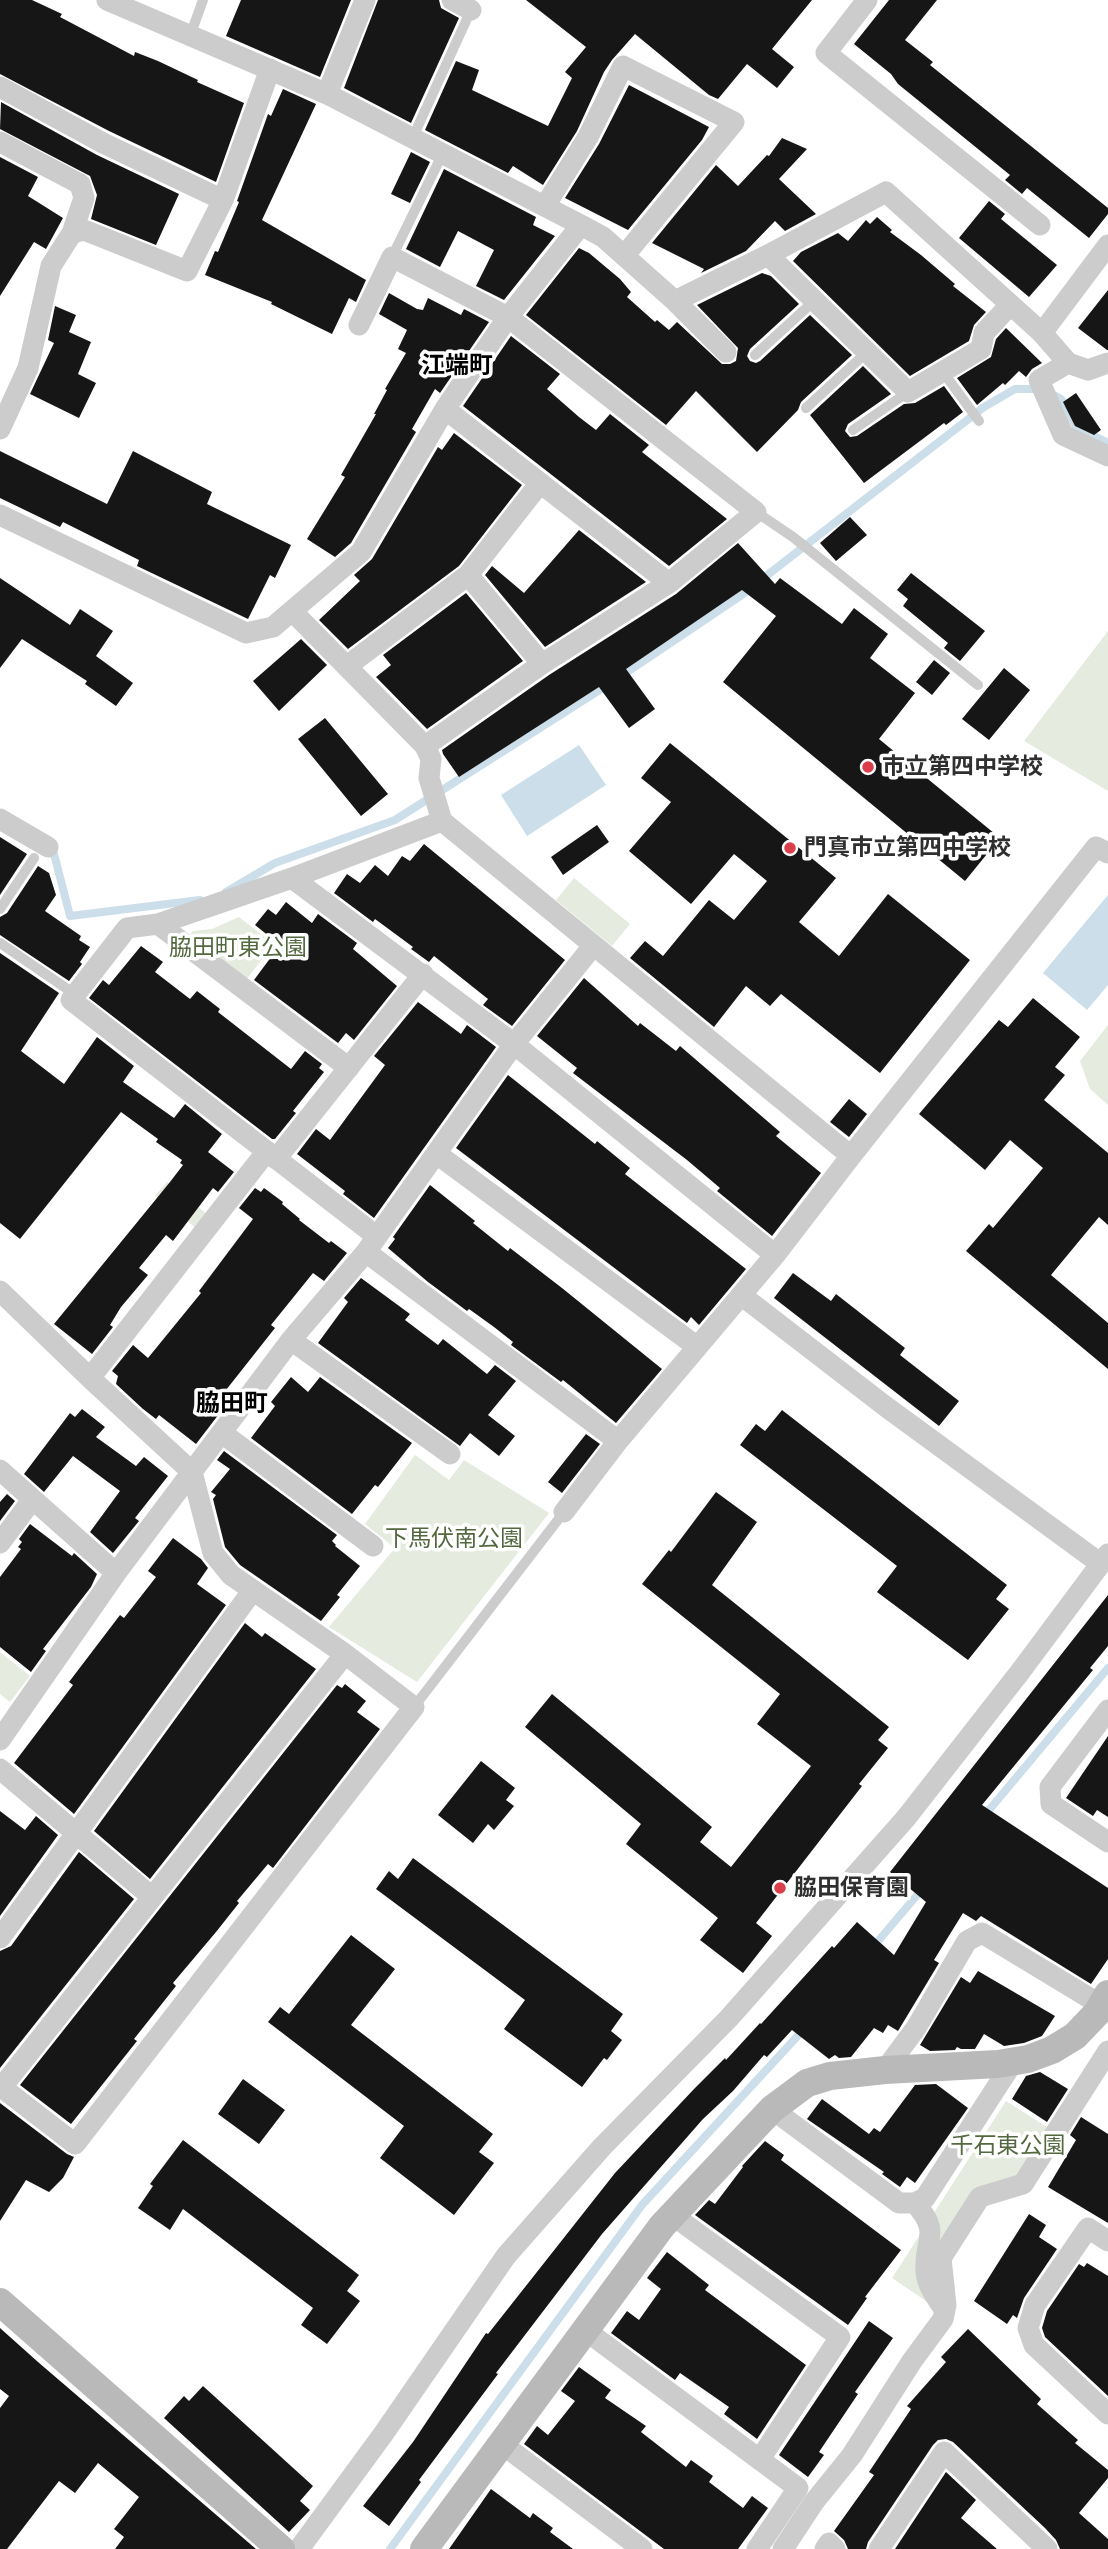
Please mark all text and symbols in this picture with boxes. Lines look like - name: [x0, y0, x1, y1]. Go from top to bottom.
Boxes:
- district label: 江端町: [421, 352, 493, 380]
- place label: 市立第四中学校: [882, 753, 1043, 781]
- marker: 市立第四中学校: [860, 759, 876, 775]
- place label: 門真市立第四中学校: [804, 834, 1011, 862]
- marker: 門真市立第四中学校: [782, 840, 798, 856]
- park label: 脇田町東公園: [169, 934, 307, 962]
- district label: 脇田町: [196, 1390, 268, 1418]
- park label: 下馬伏南公園: [385, 1525, 523, 1553]
- place label: 脇田保育園: [794, 1874, 909, 1902]
- marker: 脇田保育園: [772, 1880, 788, 1896]
- park label: 千石東公園: [951, 2132, 1065, 2160]

